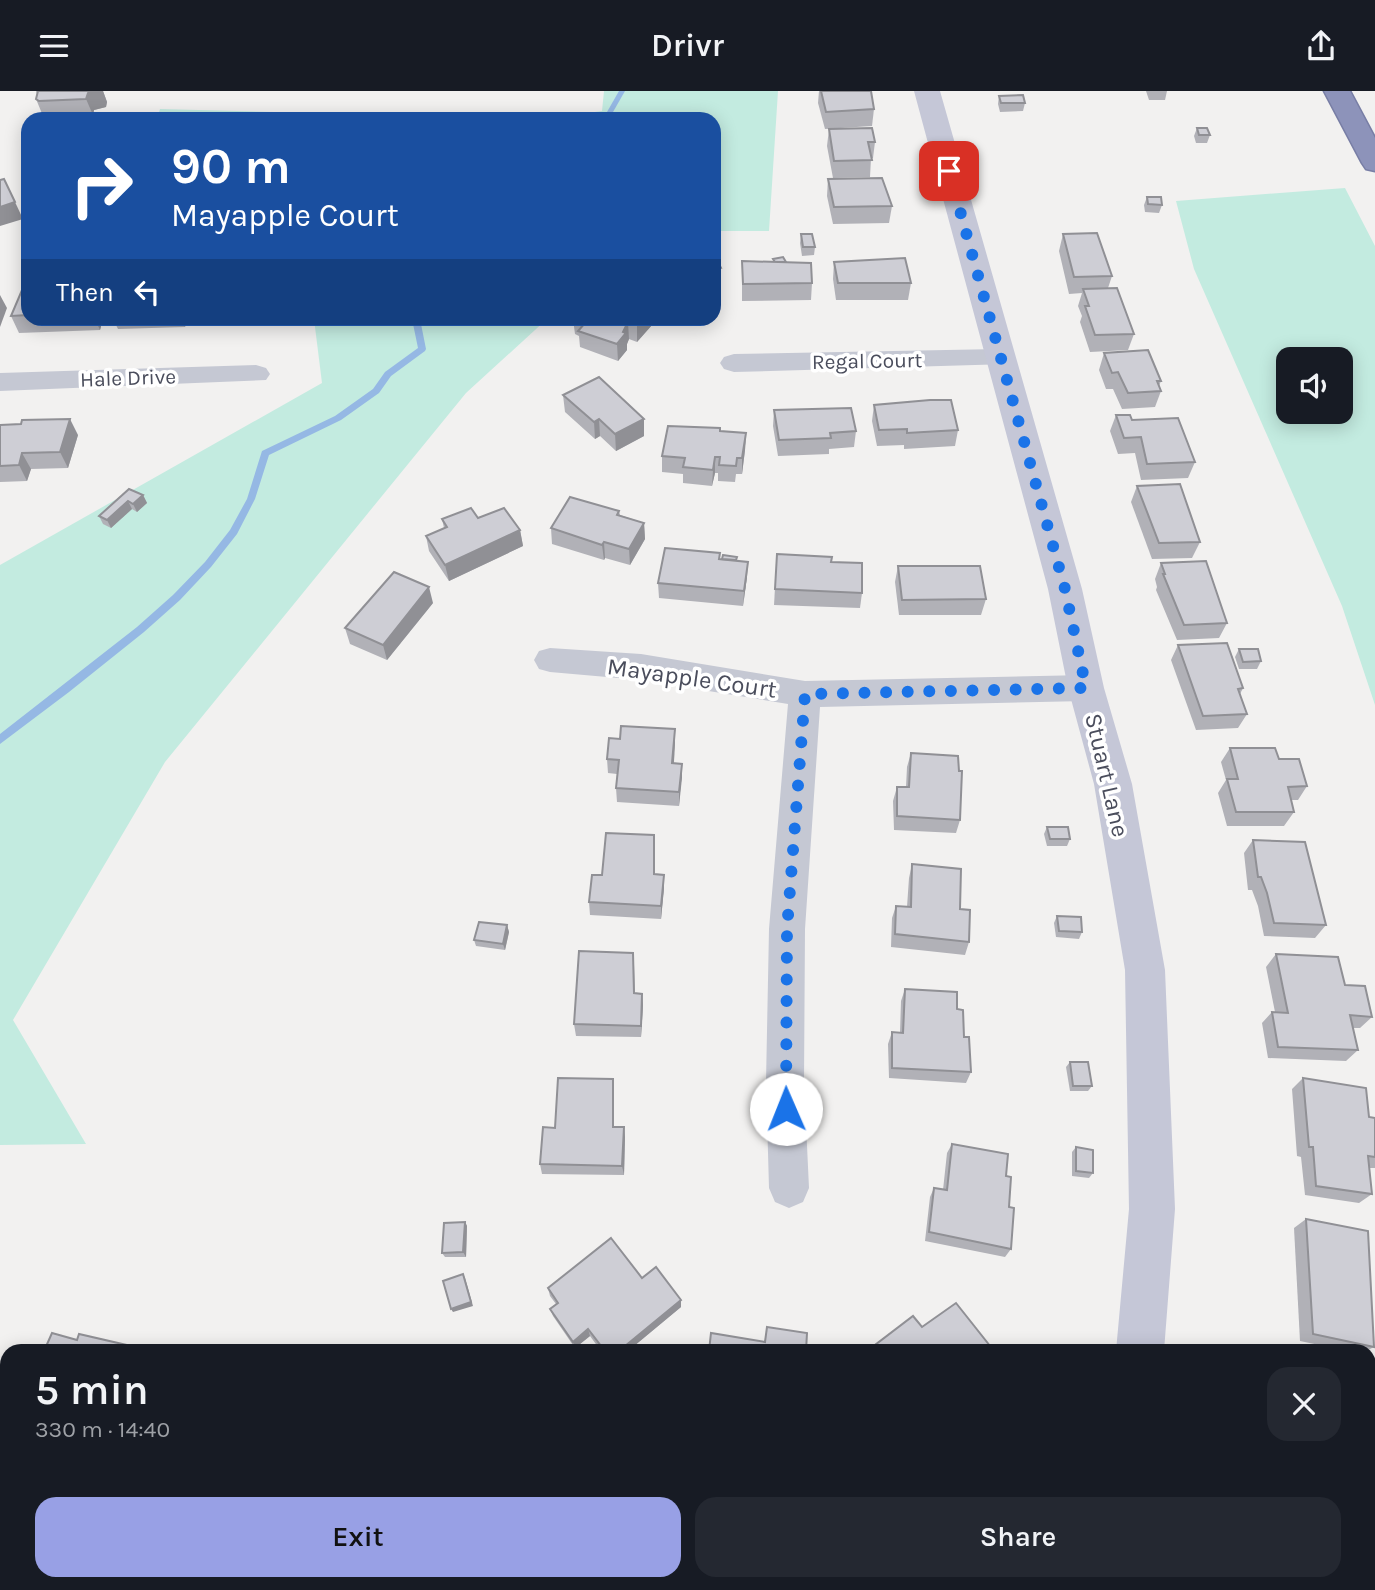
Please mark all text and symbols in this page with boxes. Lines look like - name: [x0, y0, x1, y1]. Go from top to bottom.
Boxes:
- icon: menu: [35, 27, 73, 65]
- text: Drivr: [651, 27, 724, 64]
- icon: share: [1302, 27, 1340, 65]
- text: 90 m: [171, 138, 291, 195]
- icon: right: [56, 140, 147, 231]
- pin: [919, 141, 979, 201]
- icon: arrive: [930, 152, 968, 190]
- text: Mayapple Court: [171, 197, 399, 234]
- icon: left: [128, 273, 166, 311]
- text: Then: [56, 277, 114, 308]
- map controls: [1276, 347, 1353, 424]
- button: sound: [1276, 347, 1353, 424]
- street label: Regal Court: [812, 348, 923, 374]
- street label: Hale Drive: [79, 364, 177, 392]
- street label: Mayapple Court: [605, 652, 779, 704]
- street label: Stuart Lane: [1079, 711, 1135, 839]
- position arrow: [749, 1072, 823, 1146]
- text: 5 min: [35, 1365, 149, 1415]
- button: close: [1267, 1367, 1341, 1441]
- text: 330 m · 14:40: [35, 1416, 170, 1443]
- button: Exit: [35, 1497, 681, 1577]
- button: Share: [695, 1497, 1341, 1577]

